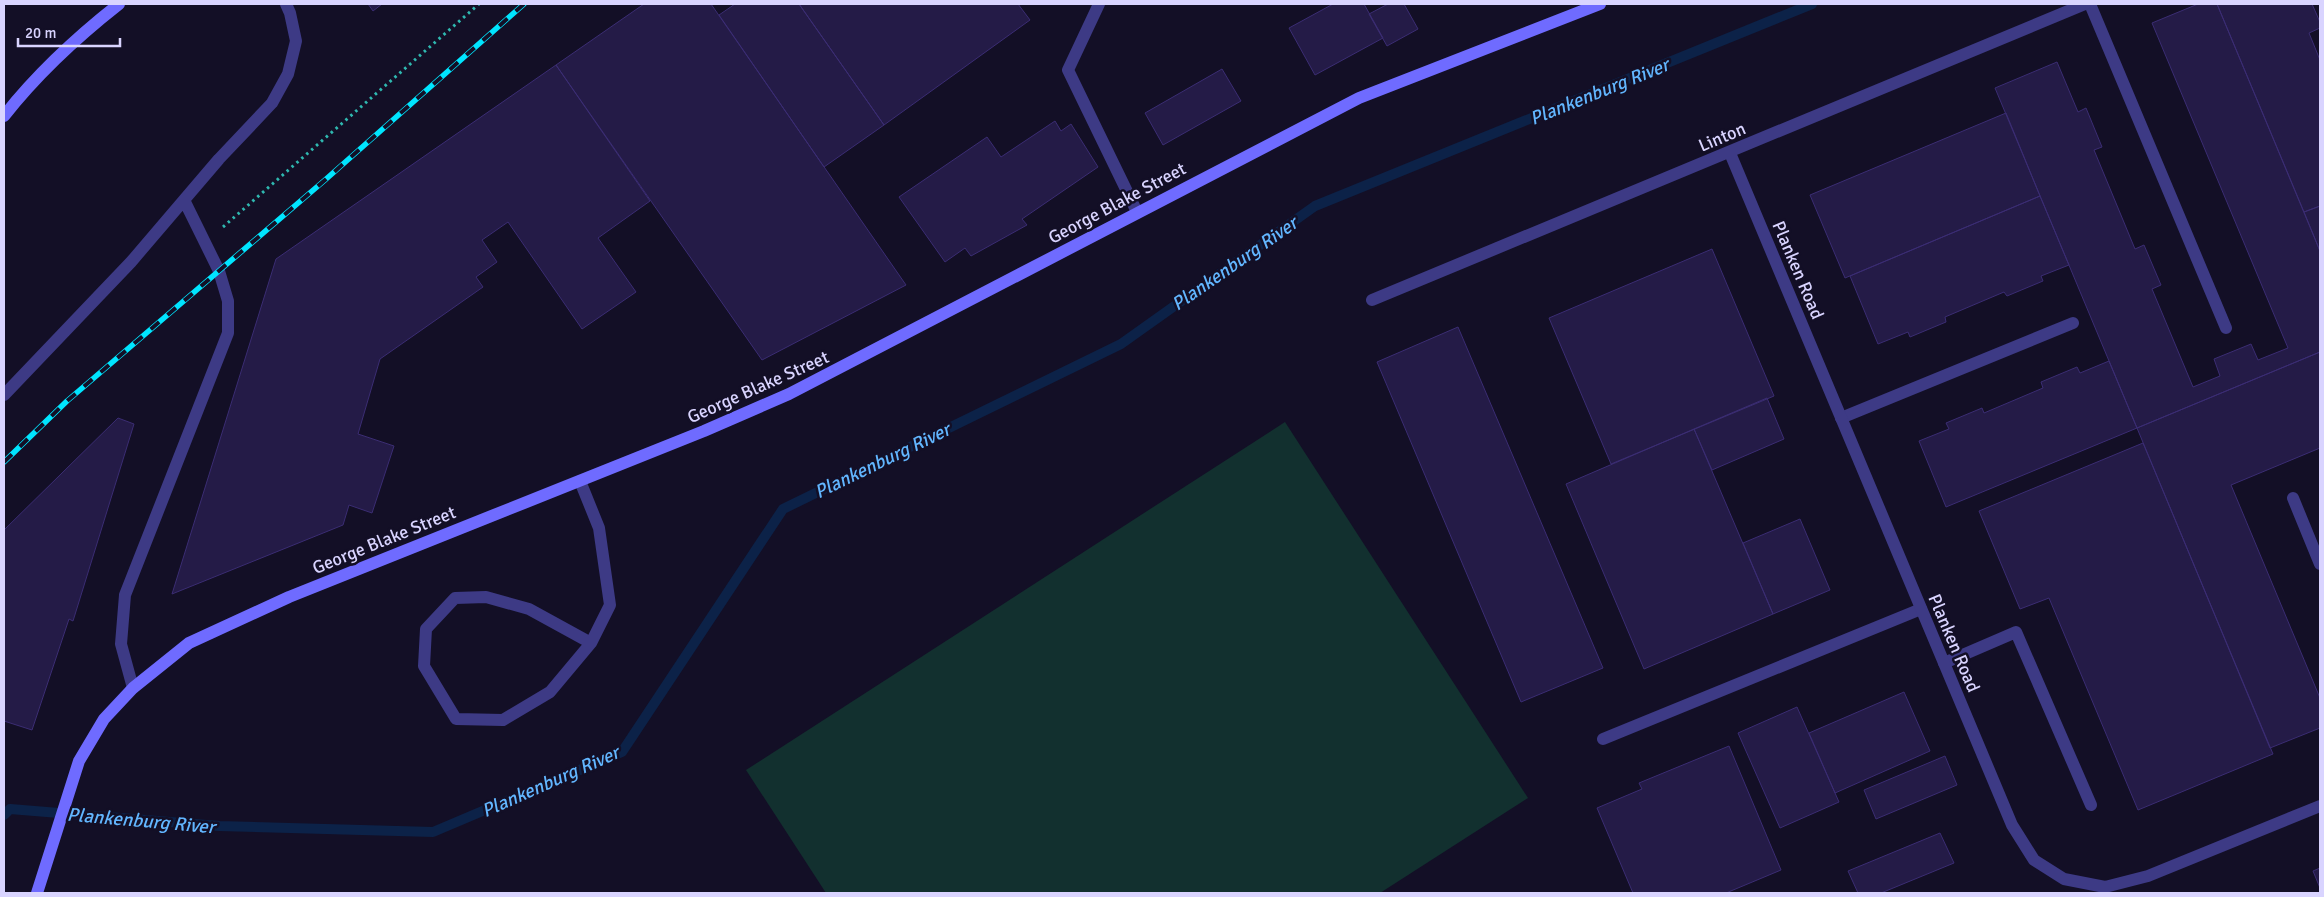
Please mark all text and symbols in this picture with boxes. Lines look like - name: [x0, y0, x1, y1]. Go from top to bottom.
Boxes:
- scale bar: [18, 15, 120, 47]
- text: 20 m: [25, 24, 56, 42]
- water label: Plankenburg River: [1526, 52, 1675, 131]
- street label: Linton: [1695, 117, 1749, 157]
- street label: George Blake Street: [1044, 157, 1190, 249]
- water label: Plankenburg River: [1167, 210, 1305, 316]
- street label: Planken Road: [1767, 218, 1829, 322]
- street label: George Blake Street: [684, 346, 832, 428]
- water label: Plankenburg River: [811, 416, 957, 504]
- street label: George Blake Street: [309, 501, 459, 579]
- street label: Planken Road: [1923, 591, 1985, 695]
- water label: Plankenburg River: [478, 740, 626, 823]
- water label: Plankenburg River: [66, 803, 219, 840]

